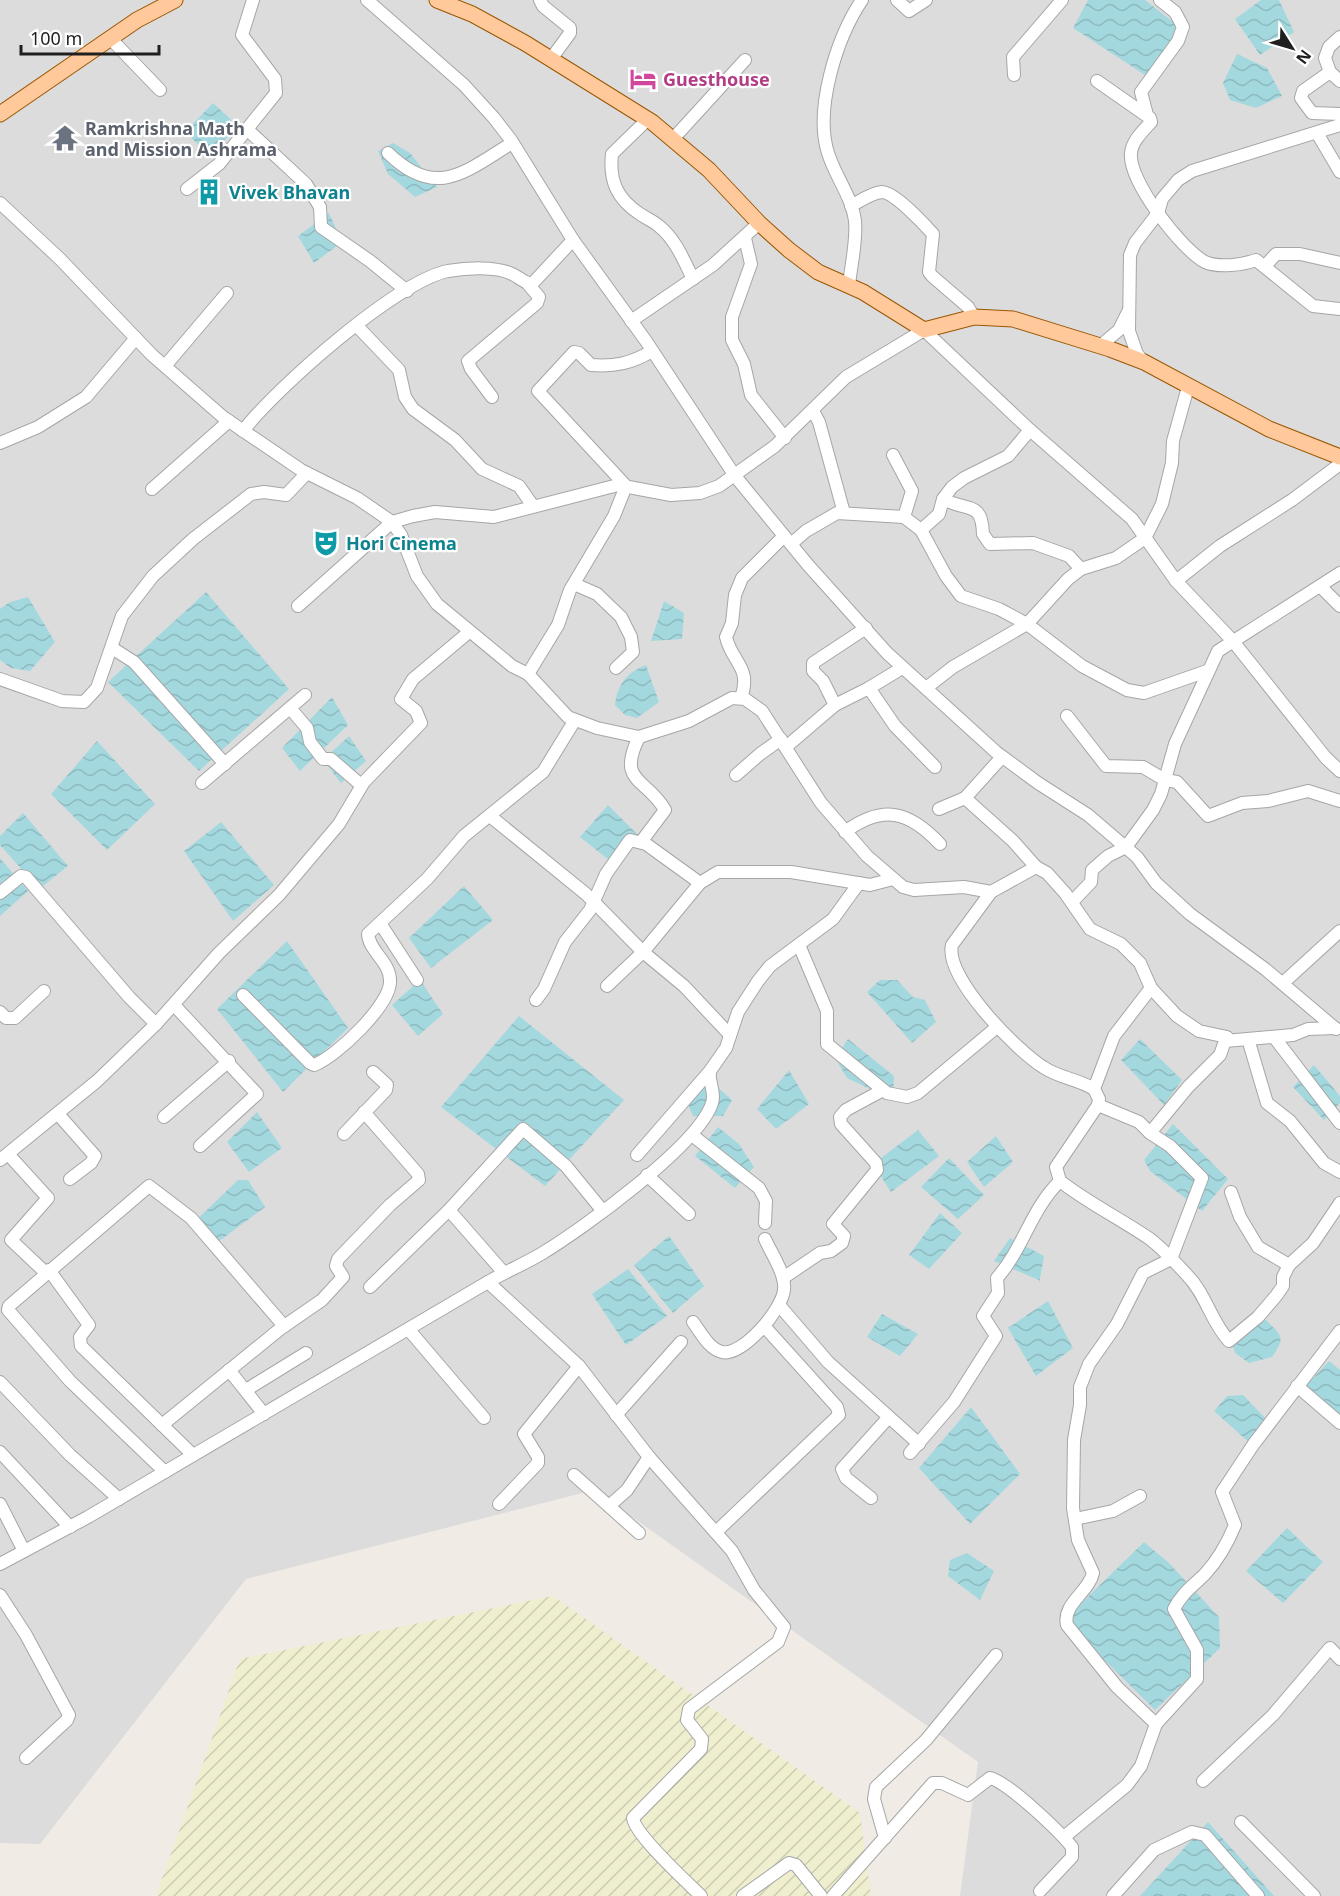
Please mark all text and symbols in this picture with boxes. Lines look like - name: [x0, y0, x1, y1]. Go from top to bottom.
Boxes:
- scale bar: [21, 18, 159, 56]
- north arrow: [1262, 18, 1322, 78]
- text: 100 m: [30, 26, 82, 50]
- text: N: [1291, 45, 1317, 69]
- hotel icon: Guesthouse: [628, 64, 658, 94]
- place label: Guesthouse: [663, 67, 770, 91]
- place label: Ramkrishna Math and Mission Ashrama: [85, 116, 277, 161]
- temple icon: Ramkrishna Math and Mission Ashrama: [50, 123, 80, 153]
- building icon: Vivek Bhavan: [194, 177, 224, 207]
- place label: Vivek Bhavan: [229, 180, 350, 204]
- theatre icon: Hori Cinema: [311, 528, 341, 558]
- place label: Hori Cinema: [346, 531, 457, 555]

